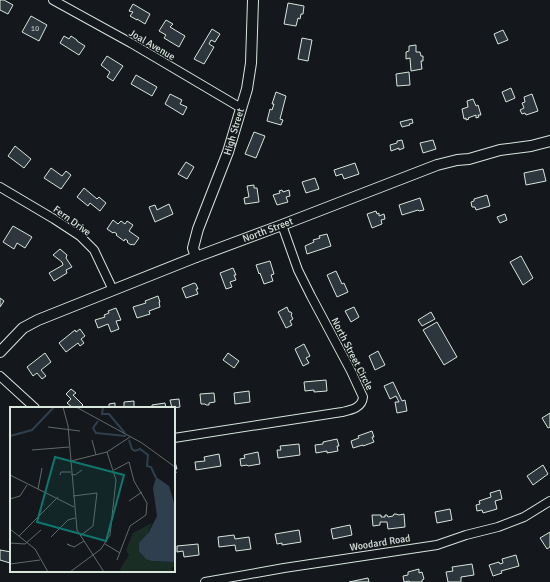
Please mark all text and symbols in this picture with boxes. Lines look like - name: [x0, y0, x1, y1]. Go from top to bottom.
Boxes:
- house number: 10: [31, 23, 39, 33]
- street label: Joal Avenue: [127, 27, 177, 63]
- street label: High Street: [221, 106, 247, 157]
- street label: Fern Drive: [51, 203, 93, 239]
- street label: North Street: [241, 215, 295, 245]
- street label: North Street Circle: [328, 316, 376, 392]
- inset map: [10, 407, 175, 572]
- street label: Woodard Road: [349, 532, 411, 554]

